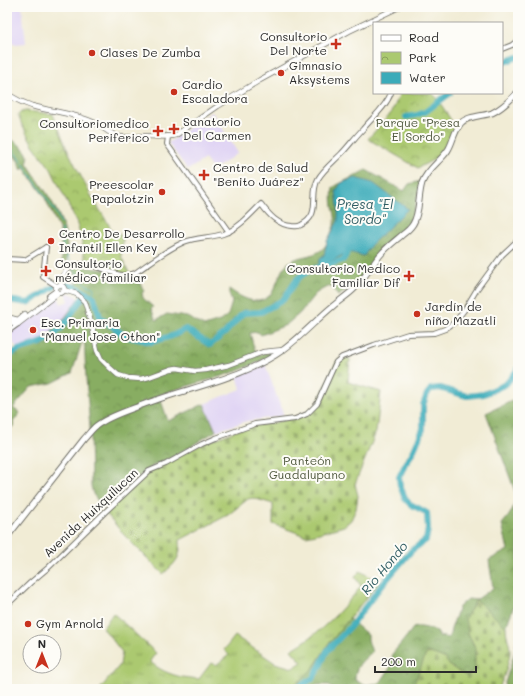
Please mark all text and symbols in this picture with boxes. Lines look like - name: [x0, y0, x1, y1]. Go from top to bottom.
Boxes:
- legend: [373, 22, 503, 94]
- place label: Consultorio Del Norte: [260, 28, 327, 58]
- text: Road: [409, 29, 439, 45]
- marker: Consultorio Del Norte: [330, 38, 342, 50]
- place label: Clases De Zumba: [100, 44, 201, 60]
- marker: Clases De Zumba: [87, 48, 97, 58]
- text: Park: [409, 49, 436, 65]
- place label: Gimnasio Aksystems: [289, 57, 350, 87]
- marker: Gimnasio Aksystems: [276, 68, 286, 78]
- text: Water: [409, 69, 446, 85]
- place label: Cardio Escaladora: [182, 76, 248, 106]
- marker: Cardio Escaladora: [169, 87, 179, 97]
- place label: Sanatorio Del Carmen: [183, 113, 251, 143]
- park label: Parque "Presa El Sordo": [376, 114, 460, 144]
- place label: Consultoriomedico Periferico: [40, 115, 149, 145]
- marker: Sanatorio Del Carmen: [168, 123, 180, 135]
- marker: Consultoriomedico Periferico: [152, 125, 164, 137]
- place label: Centro de Salud "Benito Juárez": [213, 159, 309, 189]
- marker: Centro de Salud "Benito Juárez": [198, 169, 210, 181]
- place label: Preescolar Papalotzin: [89, 176, 154, 206]
- marker: Preescolar Papalotzin: [157, 187, 167, 197]
- water label: Presa "El Sordo": [337, 195, 394, 227]
- place label: Centro De Desarrollo Infantil Ellen Key: [59, 225, 185, 255]
- marker: Centro De Desarrollo Infantil Ellen Key: [46, 236, 56, 246]
- place label: Consultorio médico familiar: [55, 255, 147, 285]
- place label: Consultorio Medico Familiar Dif: [287, 260, 400, 290]
- marker: Consultorio médico familiar: [40, 265, 52, 277]
- marker: Consultorio Medico Familiar Dif: [403, 270, 415, 282]
- place label: Jardín de niño Mazatli: [425, 298, 496, 328]
- marker: Jardín de niño Mazatli: [412, 309, 422, 319]
- place label: Esc. Primaria "Manuel Jose Othon": [41, 314, 160, 344]
- marker: Esc. Primaria "Manuel Jose Othon": [28, 325, 38, 335]
- park label: Panteón Guadalupano: [269, 452, 345, 482]
- street label: Avenida Huixquilucan: [40, 464, 141, 560]
- water label: Rio Hondo: [356, 537, 411, 598]
- place label: Gym Arnold: [36, 615, 104, 631]
- marker: Gym Arnold: [23, 619, 33, 629]
- north arrow: [22, 634, 62, 674]
- text: N: [38, 636, 46, 651]
- scale bar: [375, 648, 476, 674]
- text: 200 m: [381, 653, 416, 669]

